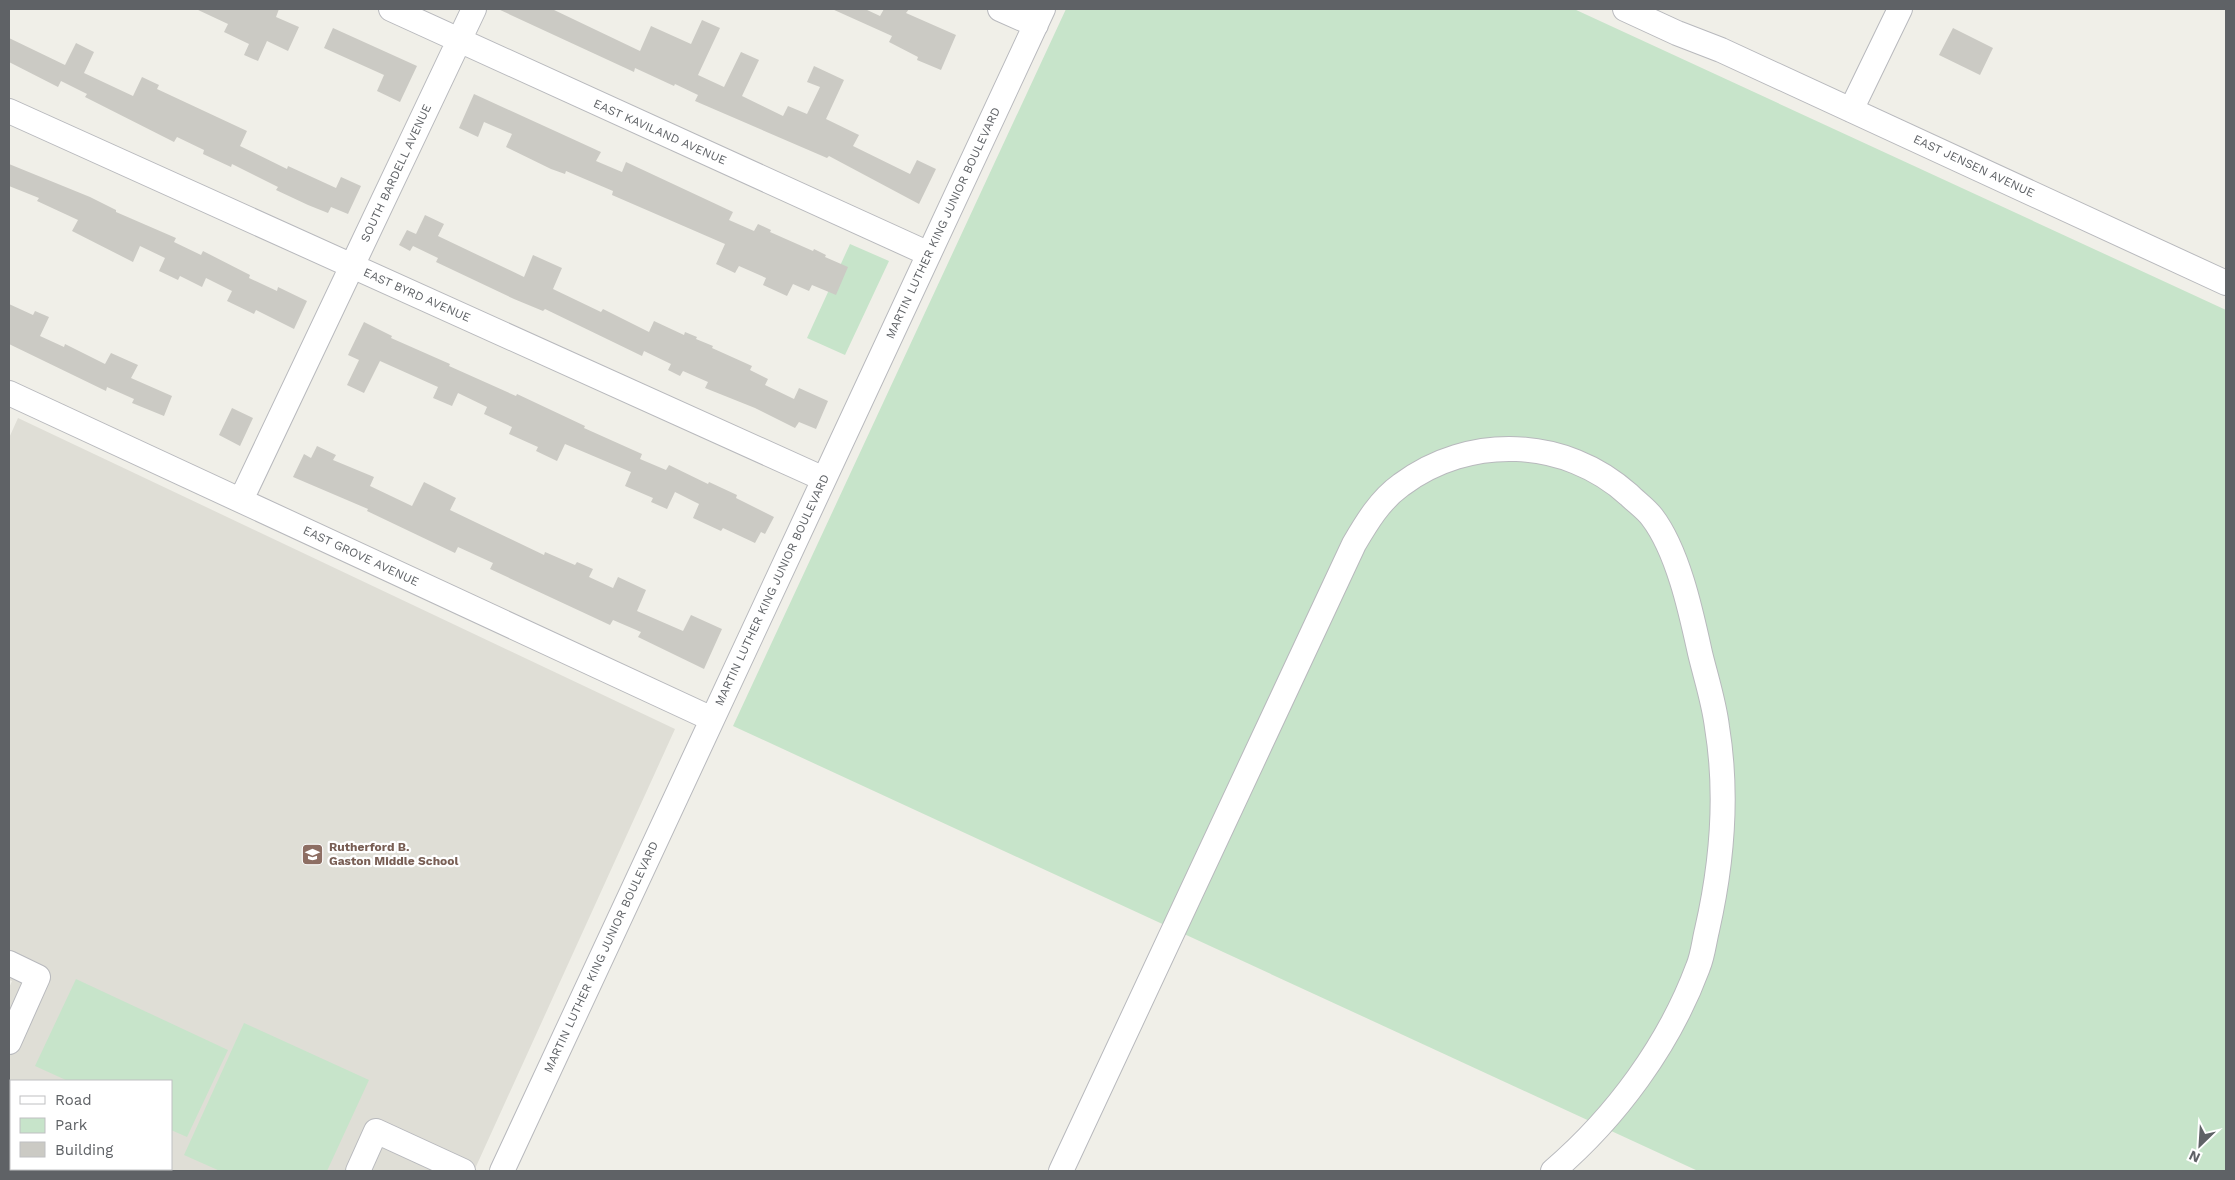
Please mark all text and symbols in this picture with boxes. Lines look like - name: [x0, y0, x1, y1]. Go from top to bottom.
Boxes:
- street label: EAST KAVILAND AVENUE: [591, 96, 729, 168]
- street label: SOUTH BARDELL AVENUE: [358, 102, 434, 244]
- street label: MARTIN LUTHER KING JUNIOR BOULEVARD: [883, 105, 1003, 341]
- street label: EAST JENSEN AVENUE: [1911, 132, 2037, 200]
- street label: EAST BYRD AVENUE: [361, 265, 473, 325]
- street label: MARTIN LUTHER KING JUNIOR BOULEVARD: [712, 472, 832, 708]
- street label: EAST GROVE AVENUE: [301, 523, 421, 589]
- street label: MARTIN LUTHER KING JUNIOR BOULEVARD: [541, 839, 661, 1075]
- place label: Rutherford B. Gaston Middle School: [329, 840, 458, 868]
- school or university icon: Rutherford B. Gaston Middle School: [301, 842, 325, 866]
- legend: [10, 1080, 172, 1170]
- text: Road: [55, 1091, 92, 1109]
- text: Park: [55, 1116, 88, 1134]
- north arrow: [2175, 1120, 2225, 1170]
- text: Building: [55, 1141, 113, 1159]
- text: N: [2186, 1147, 2203, 1166]

